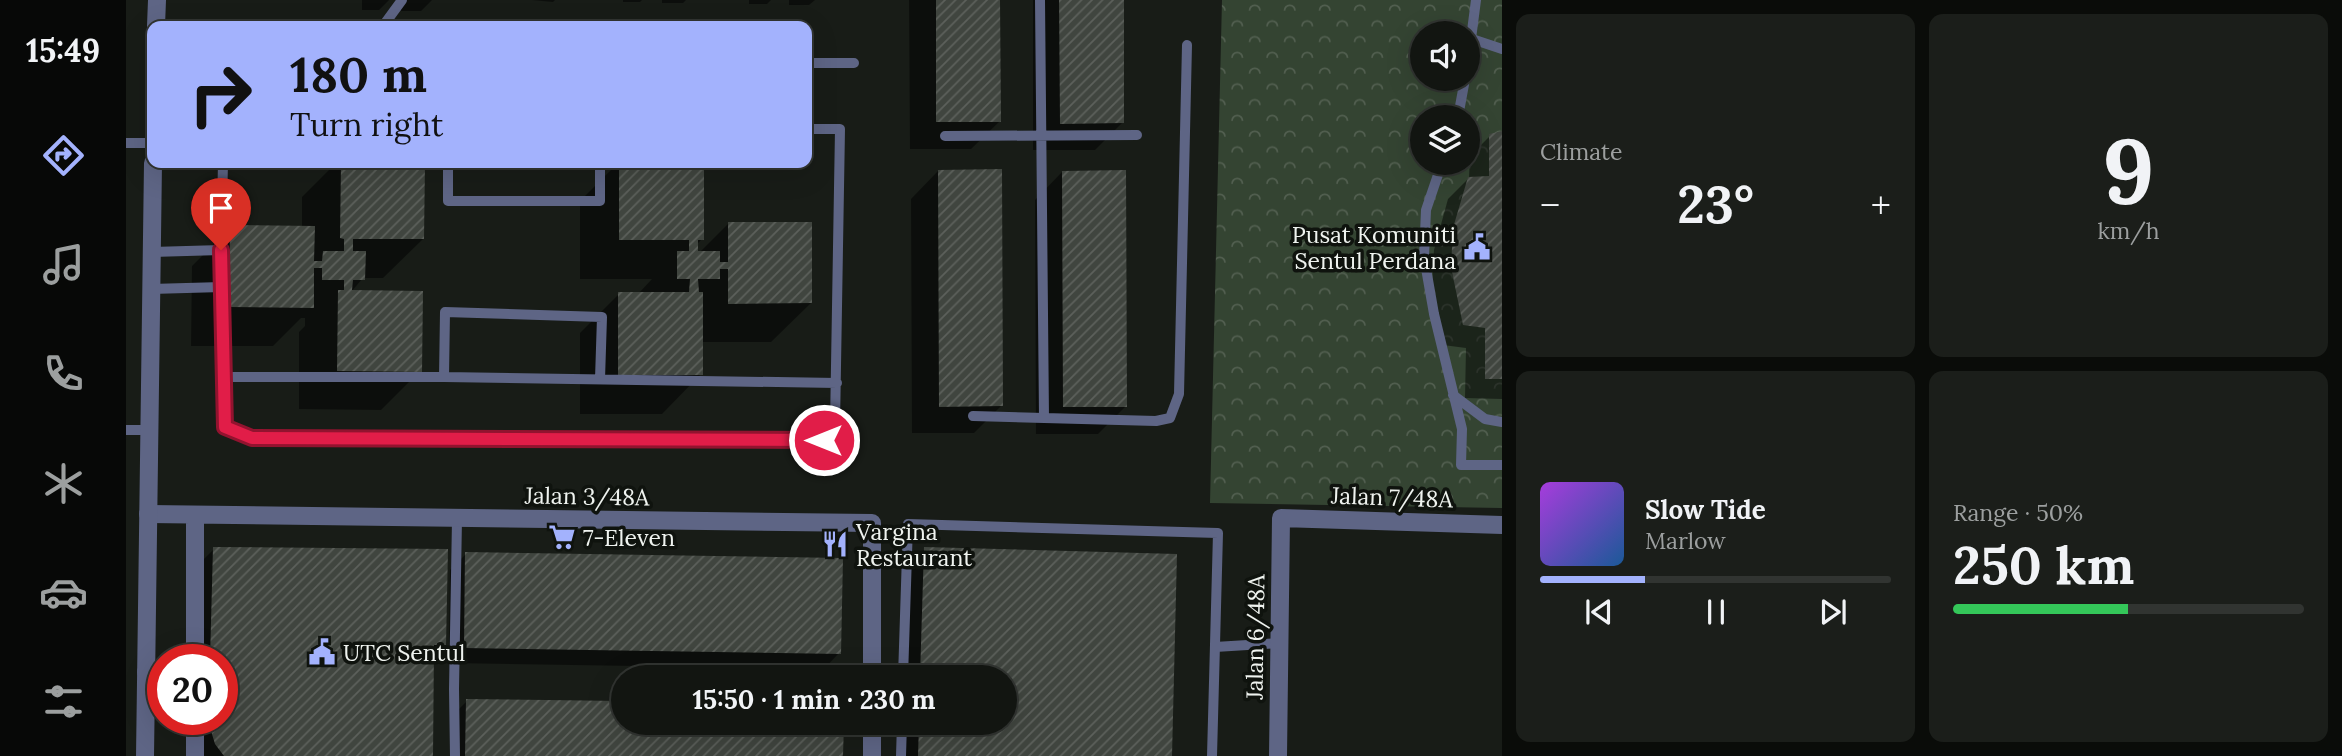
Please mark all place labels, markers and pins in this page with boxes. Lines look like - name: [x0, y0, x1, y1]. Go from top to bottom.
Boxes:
- pin: [191, 178, 251, 250]
- place label: Pusat Komuniti Sentul Perdana: [1292, 220, 1456, 275]
- public building icon: Pusat Komuniti Sentul Perdana: [1462, 232, 1492, 262]
- place label: Vargina Restaurant: [855, 517, 972, 572]
- supermarket icon: 7-Eleven: [547, 522, 577, 552]
- place label: 7-Eleven: [583, 523, 675, 552]
- restaurant icon: Vargina Restaurant: [820, 529, 850, 559]
- public building icon: UTC Sentul: [307, 637, 337, 667]
- place label: UTC Sentul: [343, 638, 465, 667]

